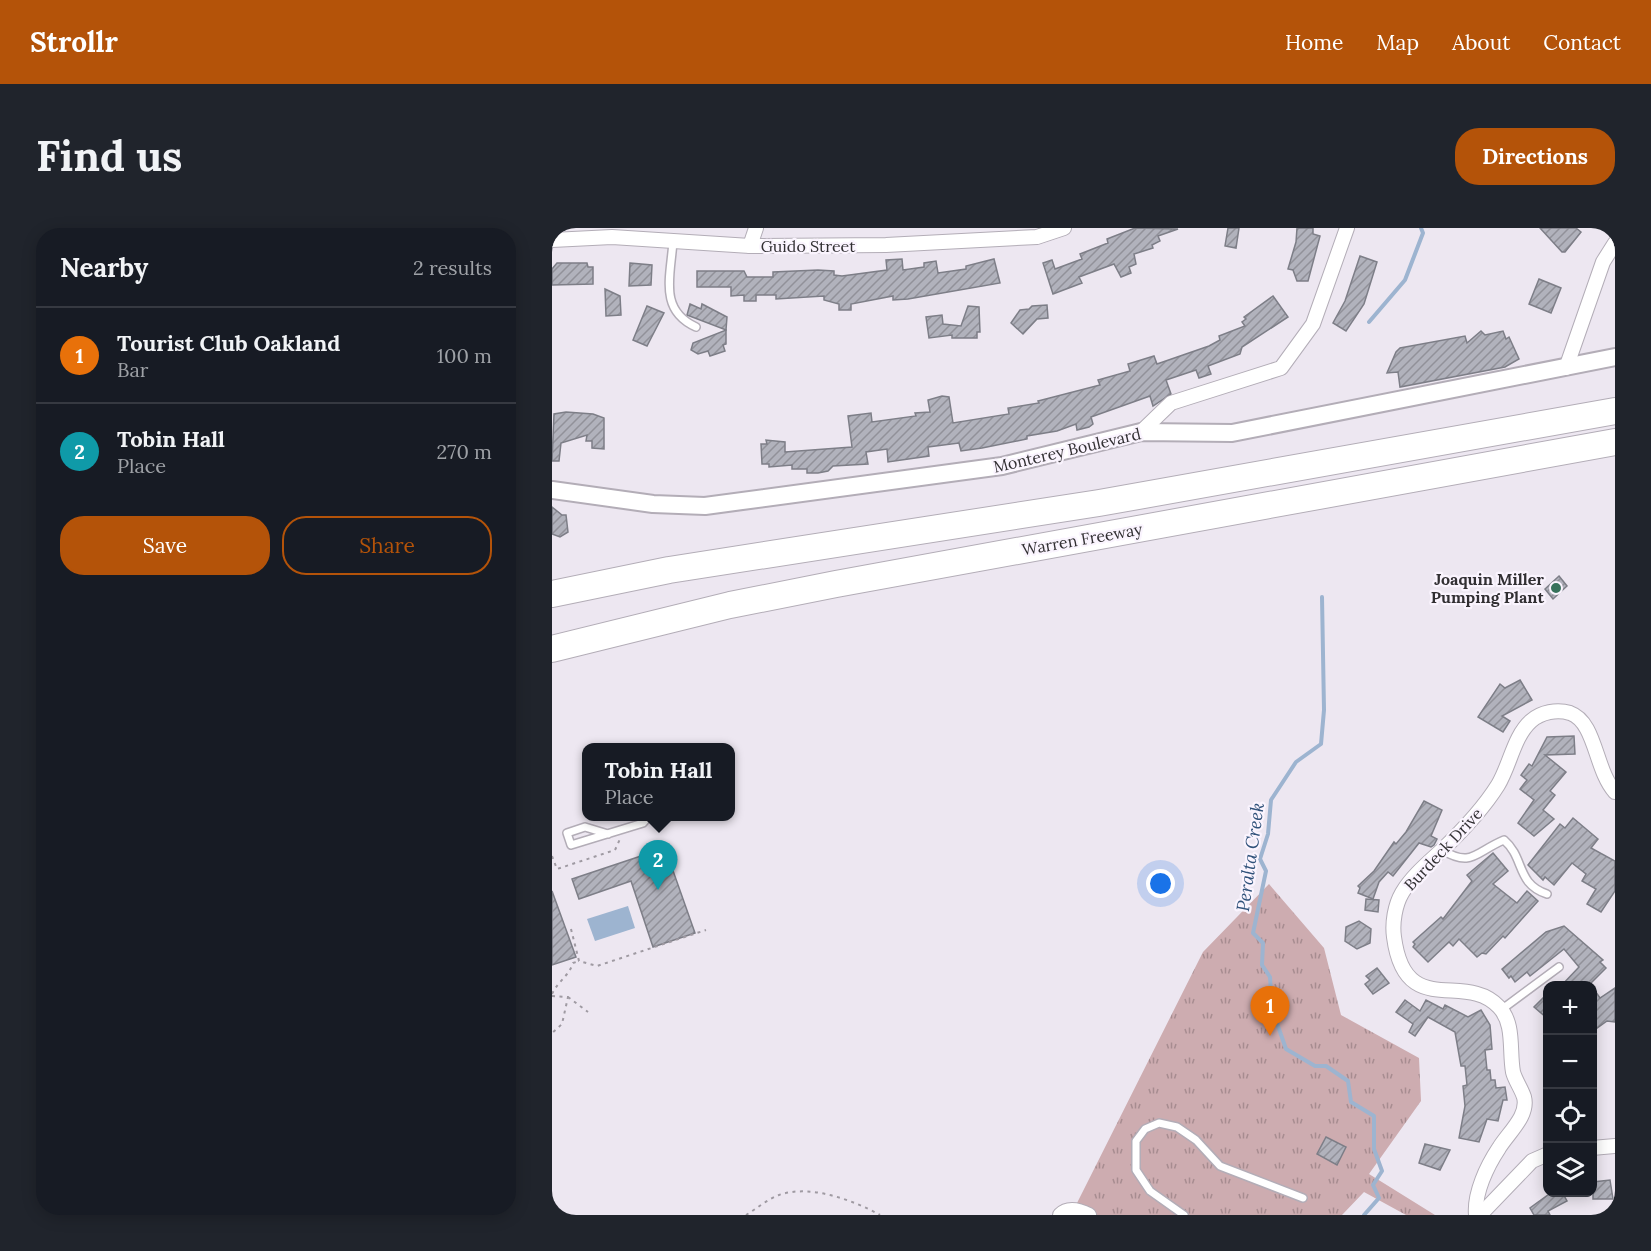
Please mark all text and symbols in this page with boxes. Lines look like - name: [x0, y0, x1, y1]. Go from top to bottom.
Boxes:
- text: Strollr: [30, 24, 118, 60]
- text: Home: [1285, 29, 1343, 56]
- text: Map: [1376, 29, 1419, 56]
- text: About: [1452, 29, 1510, 56]
- text: Contact: [1543, 29, 1621, 56]
- button: Directions: [1455, 128, 1615, 185]
- text: Find us: [36, 129, 182, 183]
- street label: Guido Street: [761, 236, 856, 256]
- text: Nearby: [60, 251, 148, 284]
- text: 2 results: [413, 255, 492, 280]
- text: Tourist Club Oakland: [117, 329, 340, 357]
- text: 1: [75, 343, 84, 368]
- text: 100 m: [437, 343, 492, 368]
- text: Bar: [117, 357, 148, 382]
- street label: Monterey Boulevard: [991, 423, 1143, 477]
- text: Tobin Hall: [117, 425, 225, 453]
- text: 2: [74, 439, 85, 464]
- text: 270 m: [436, 439, 492, 464]
- text: Place: [117, 453, 166, 478]
- button: Save: [60, 516, 270, 575]
- button: Share: [282, 516, 492, 575]
- street label: Warren Freeway: [1020, 518, 1144, 559]
- place label: Joaquin Miller Pumping Plant: [1431, 569, 1544, 607]
- marker: Joaquin Miller Pumping Plant: [1549, 581, 1563, 595]
- popup: [582, 743, 735, 821]
- text: Tobin Hall: [605, 756, 712, 784]
- text: Place: [605, 784, 654, 809]
- water label: Peralta Creek: [1231, 801, 1269, 913]
- street label: Burdeck Drive: [1400, 803, 1487, 894]
- pin: 2: [638, 840, 678, 890]
- your location: [1146, 869, 1175, 898]
- map controls: [1543, 981, 1597, 1197]
- button: +: [1543, 981, 1597, 1035]
- pin: 1: [1250, 986, 1290, 1036]
- button: −: [1543, 1035, 1597, 1089]
- button: locate: [1543, 1089, 1597, 1143]
- button: layers: [1543, 1143, 1597, 1197]

